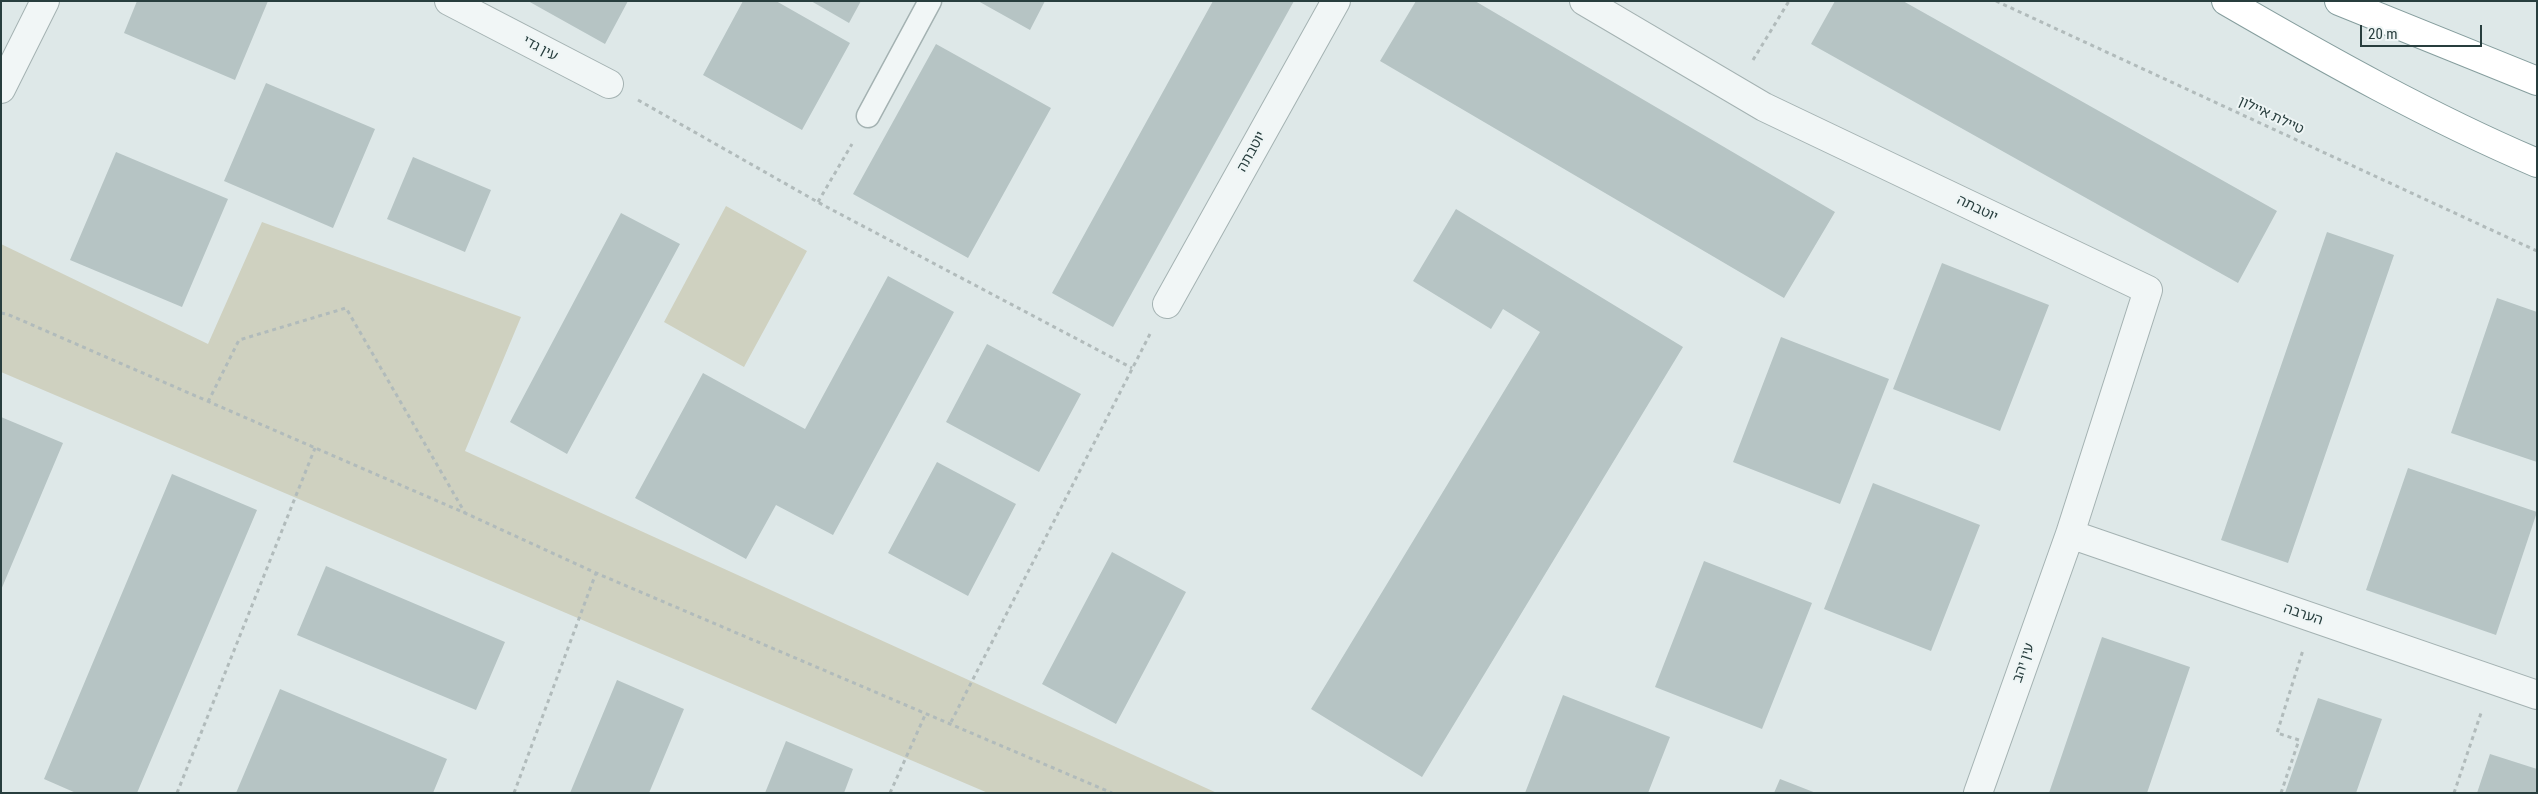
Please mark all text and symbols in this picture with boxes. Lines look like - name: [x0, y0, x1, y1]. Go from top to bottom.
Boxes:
- scale bar: [2363, 15, 2486, 47]
- text: 20 m: [2368, 25, 2398, 43]
- street label: עין גדי: [520, 33, 560, 65]
- street label: טיילת איילון: [2236, 94, 2306, 138]
- street label: יוטבתה: [1234, 129, 1270, 175]
- street label: יוטבתה: [1954, 192, 2000, 226]
- street label: הערבה: [2281, 600, 2325, 630]
- street label: עין יהב: [2009, 641, 2039, 685]

